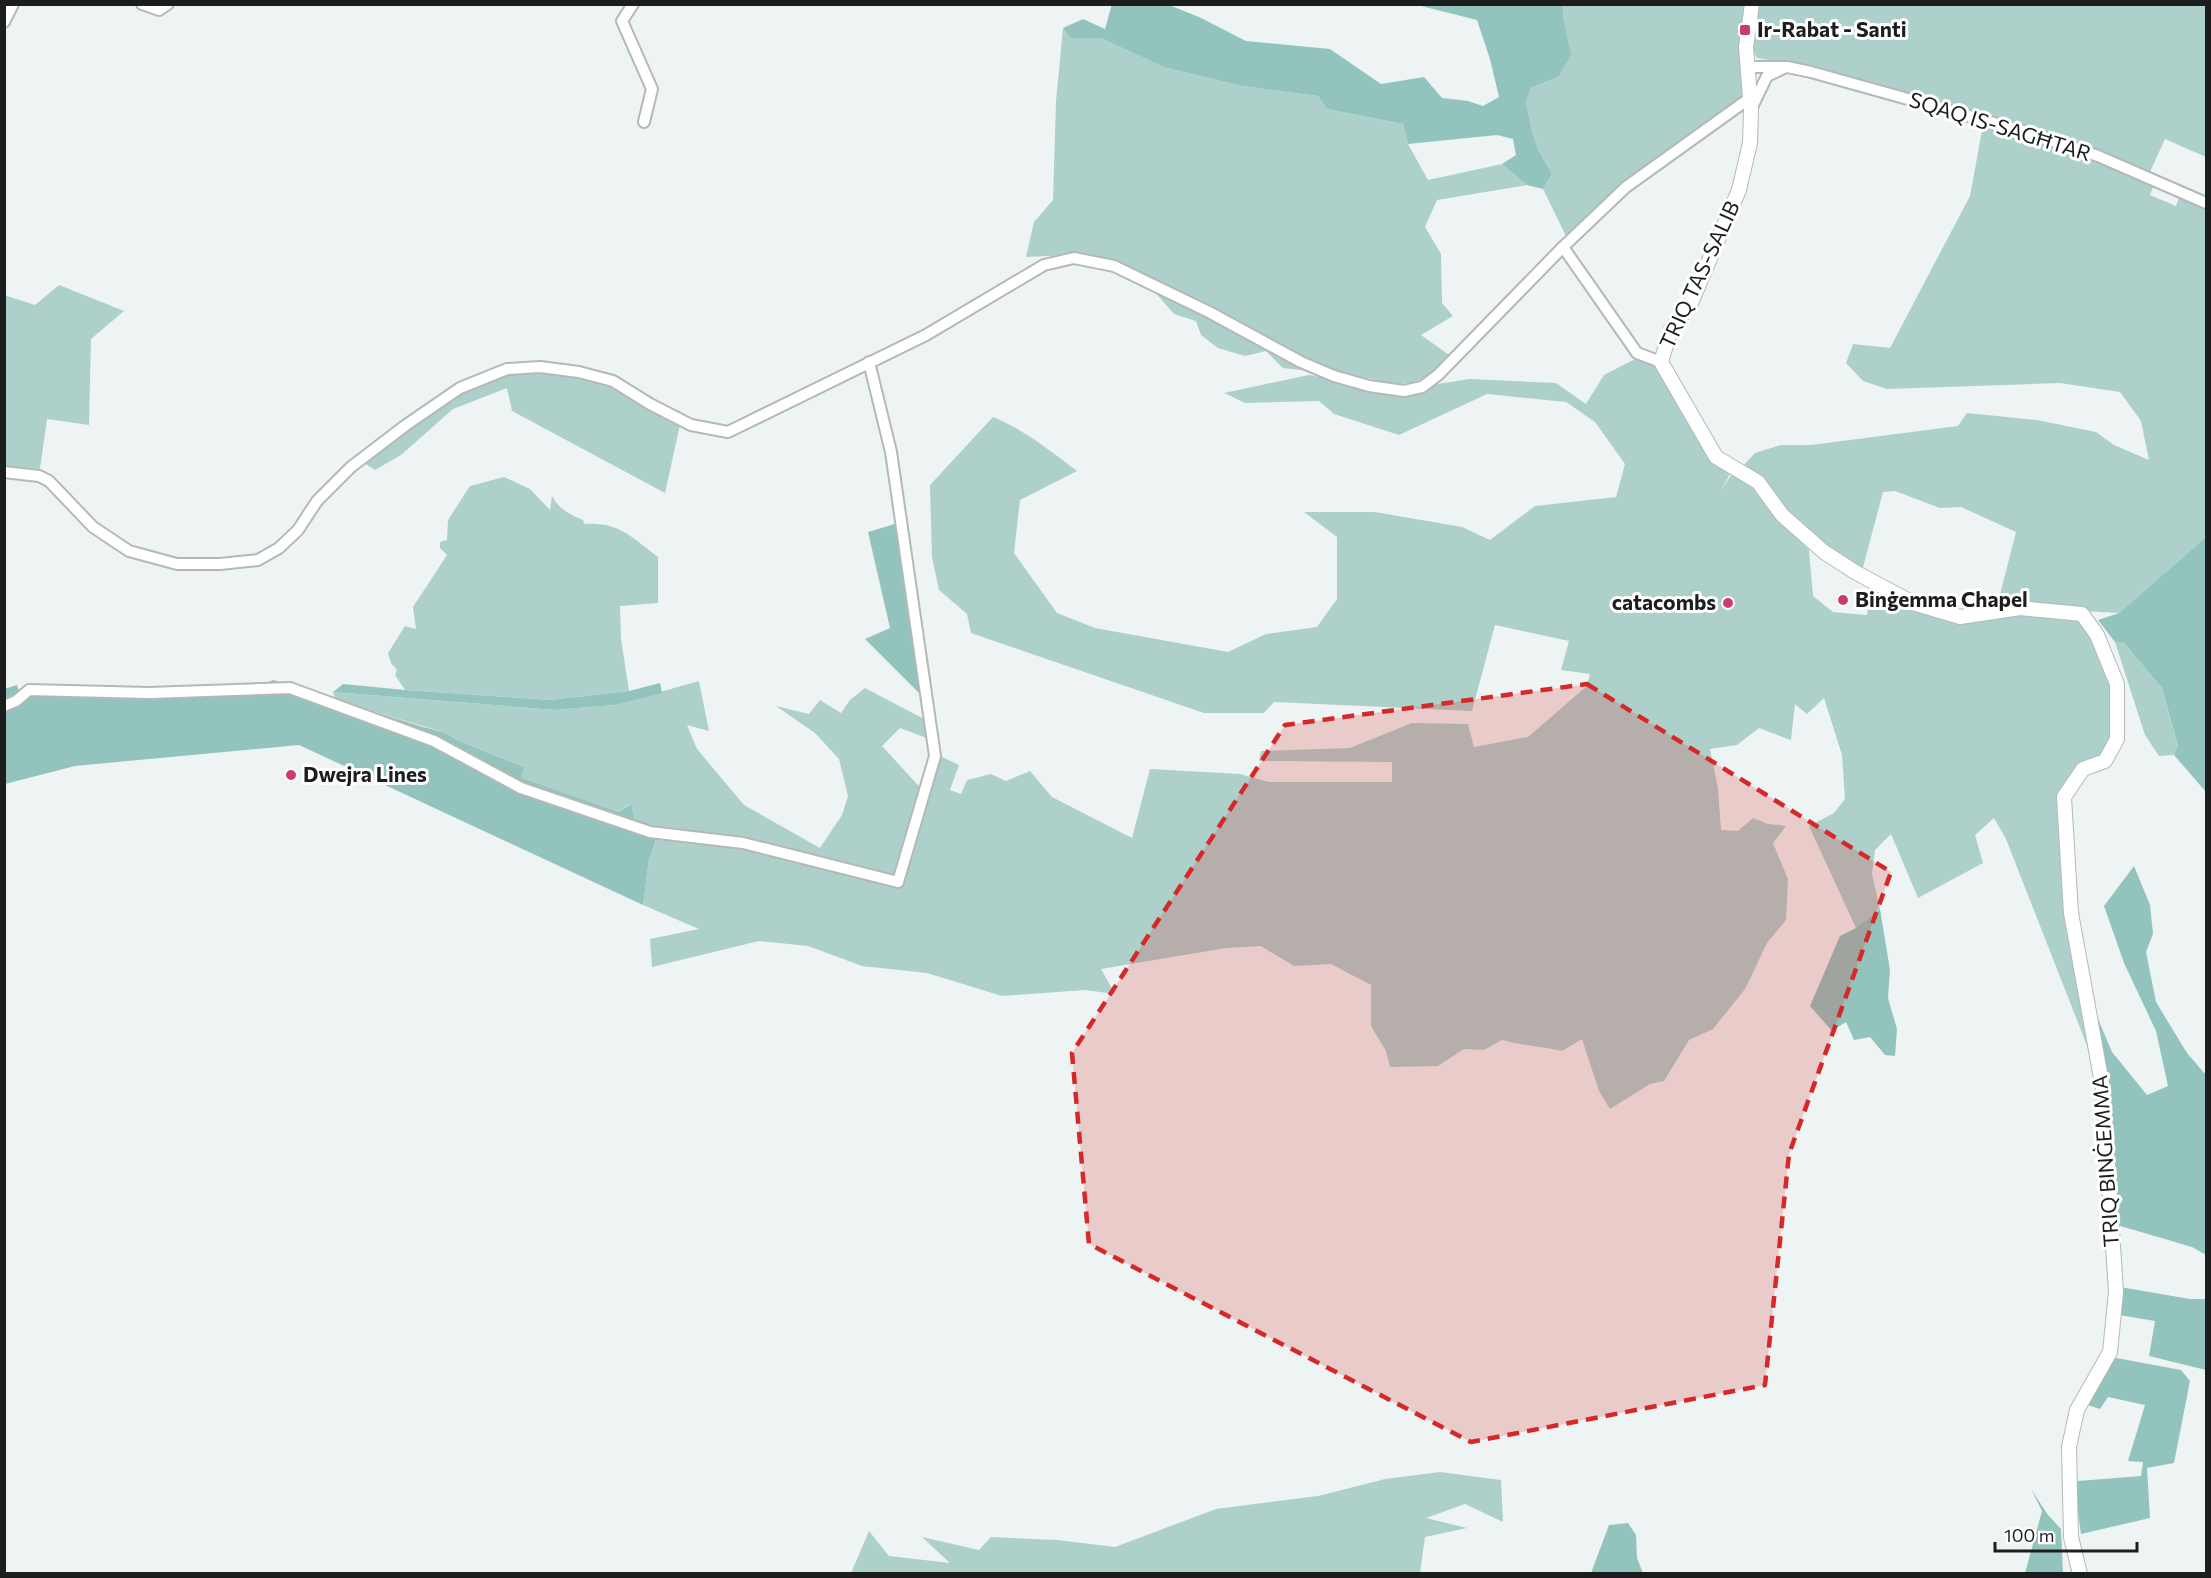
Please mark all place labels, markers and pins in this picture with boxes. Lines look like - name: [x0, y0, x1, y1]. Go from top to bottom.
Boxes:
- place label: Ir-Rabat - Santi: [1757, 16, 1907, 41]
- marker: Ir-Rabat - Santi: [1738, 23, 1752, 37]
- place label: Binġemma Chapel: [1855, 586, 2028, 611]
- place label: catacombs: [1612, 589, 1716, 614]
- marker: Binġemma Chapel: [1836, 593, 1850, 607]
- marker: catacombs: [1721, 596, 1735, 610]
- place label: Dwejra Lines: [303, 761, 427, 786]
- marker: Dwejra Lines: [284, 768, 298, 782]

